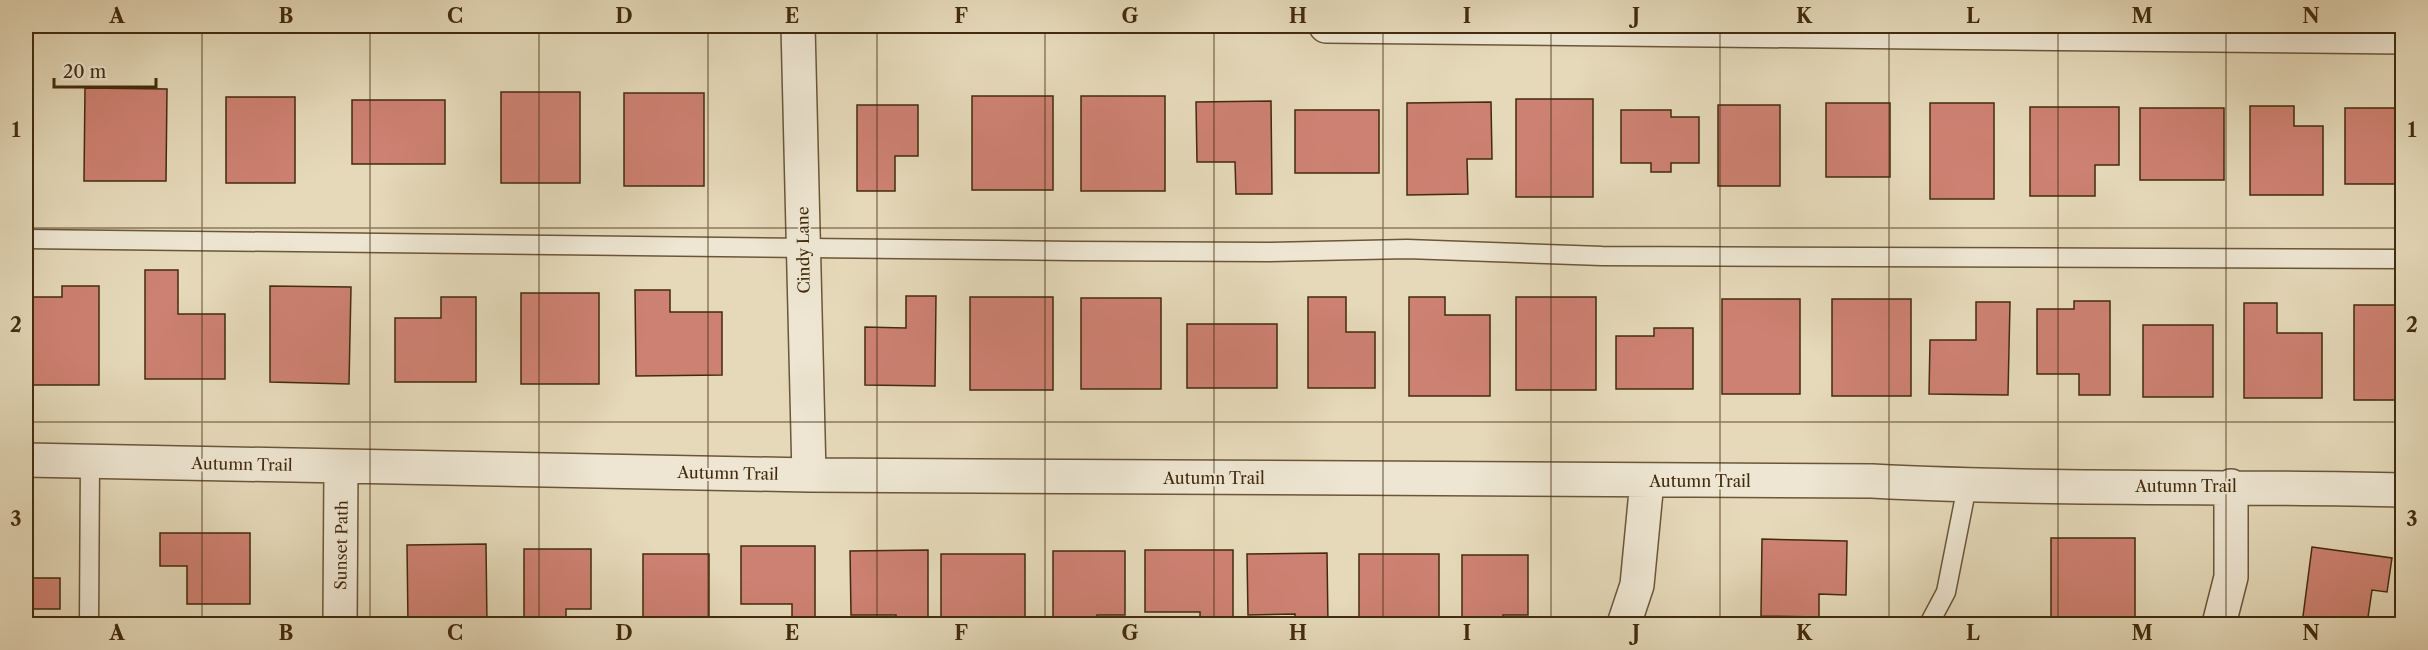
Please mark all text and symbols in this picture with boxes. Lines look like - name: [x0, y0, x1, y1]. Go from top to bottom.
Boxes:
- text: A: [108, 4, 125, 28]
- text: B: [279, 4, 294, 28]
- text: C: [447, 4, 463, 28]
- text: D: [615, 4, 633, 28]
- text: E: [785, 4, 799, 28]
- text: F: [954, 4, 968, 28]
- text: G: [1122, 4, 1139, 28]
- text: H: [1289, 4, 1307, 28]
- text: I: [1463, 4, 1471, 28]
- text: J: [1628, 4, 1640, 28]
- text: K: [1796, 4, 1813, 28]
- text: L: [1966, 4, 1980, 28]
- text: M: [2131, 4, 2153, 28]
- text: N: [2302, 4, 2320, 28]
- scale bar: [54, 51, 156, 89]
- text: 20 m: [63, 61, 107, 83]
- text: 1: [12, 118, 21, 142]
- text: 1: [2408, 118, 2417, 142]
- street label: Cindy Lane: [792, 206, 814, 294]
- text: 2: [10, 313, 22, 337]
- text: 2: [2406, 313, 2418, 337]
- street label: Autumn Trail: [190, 453, 293, 475]
- street label: Autumn Trail: [676, 462, 779, 484]
- street label: Autumn Trail: [1162, 468, 1265, 488]
- street label: Autumn Trail: [1648, 471, 1751, 491]
- street label: Autumn Trail: [2134, 476, 2237, 496]
- street label: Sunset Path: [330, 500, 352, 590]
- text: 3: [10, 507, 22, 531]
- text: 3: [2406, 507, 2418, 531]
- text: A: [108, 621, 125, 645]
- text: B: [279, 621, 294, 645]
- text: C: [447, 621, 463, 645]
- text: D: [615, 621, 633, 645]
- text: E: [785, 621, 799, 645]
- text: F: [954, 621, 968, 645]
- text: G: [1122, 621, 1139, 645]
- text: H: [1289, 621, 1307, 645]
- text: I: [1463, 621, 1471, 645]
- text: J: [1628, 621, 1640, 645]
- text: K: [1796, 621, 1813, 645]
- text: L: [1966, 621, 1980, 645]
- text: M: [2131, 621, 2153, 645]
- text: N: [2302, 621, 2320, 645]

